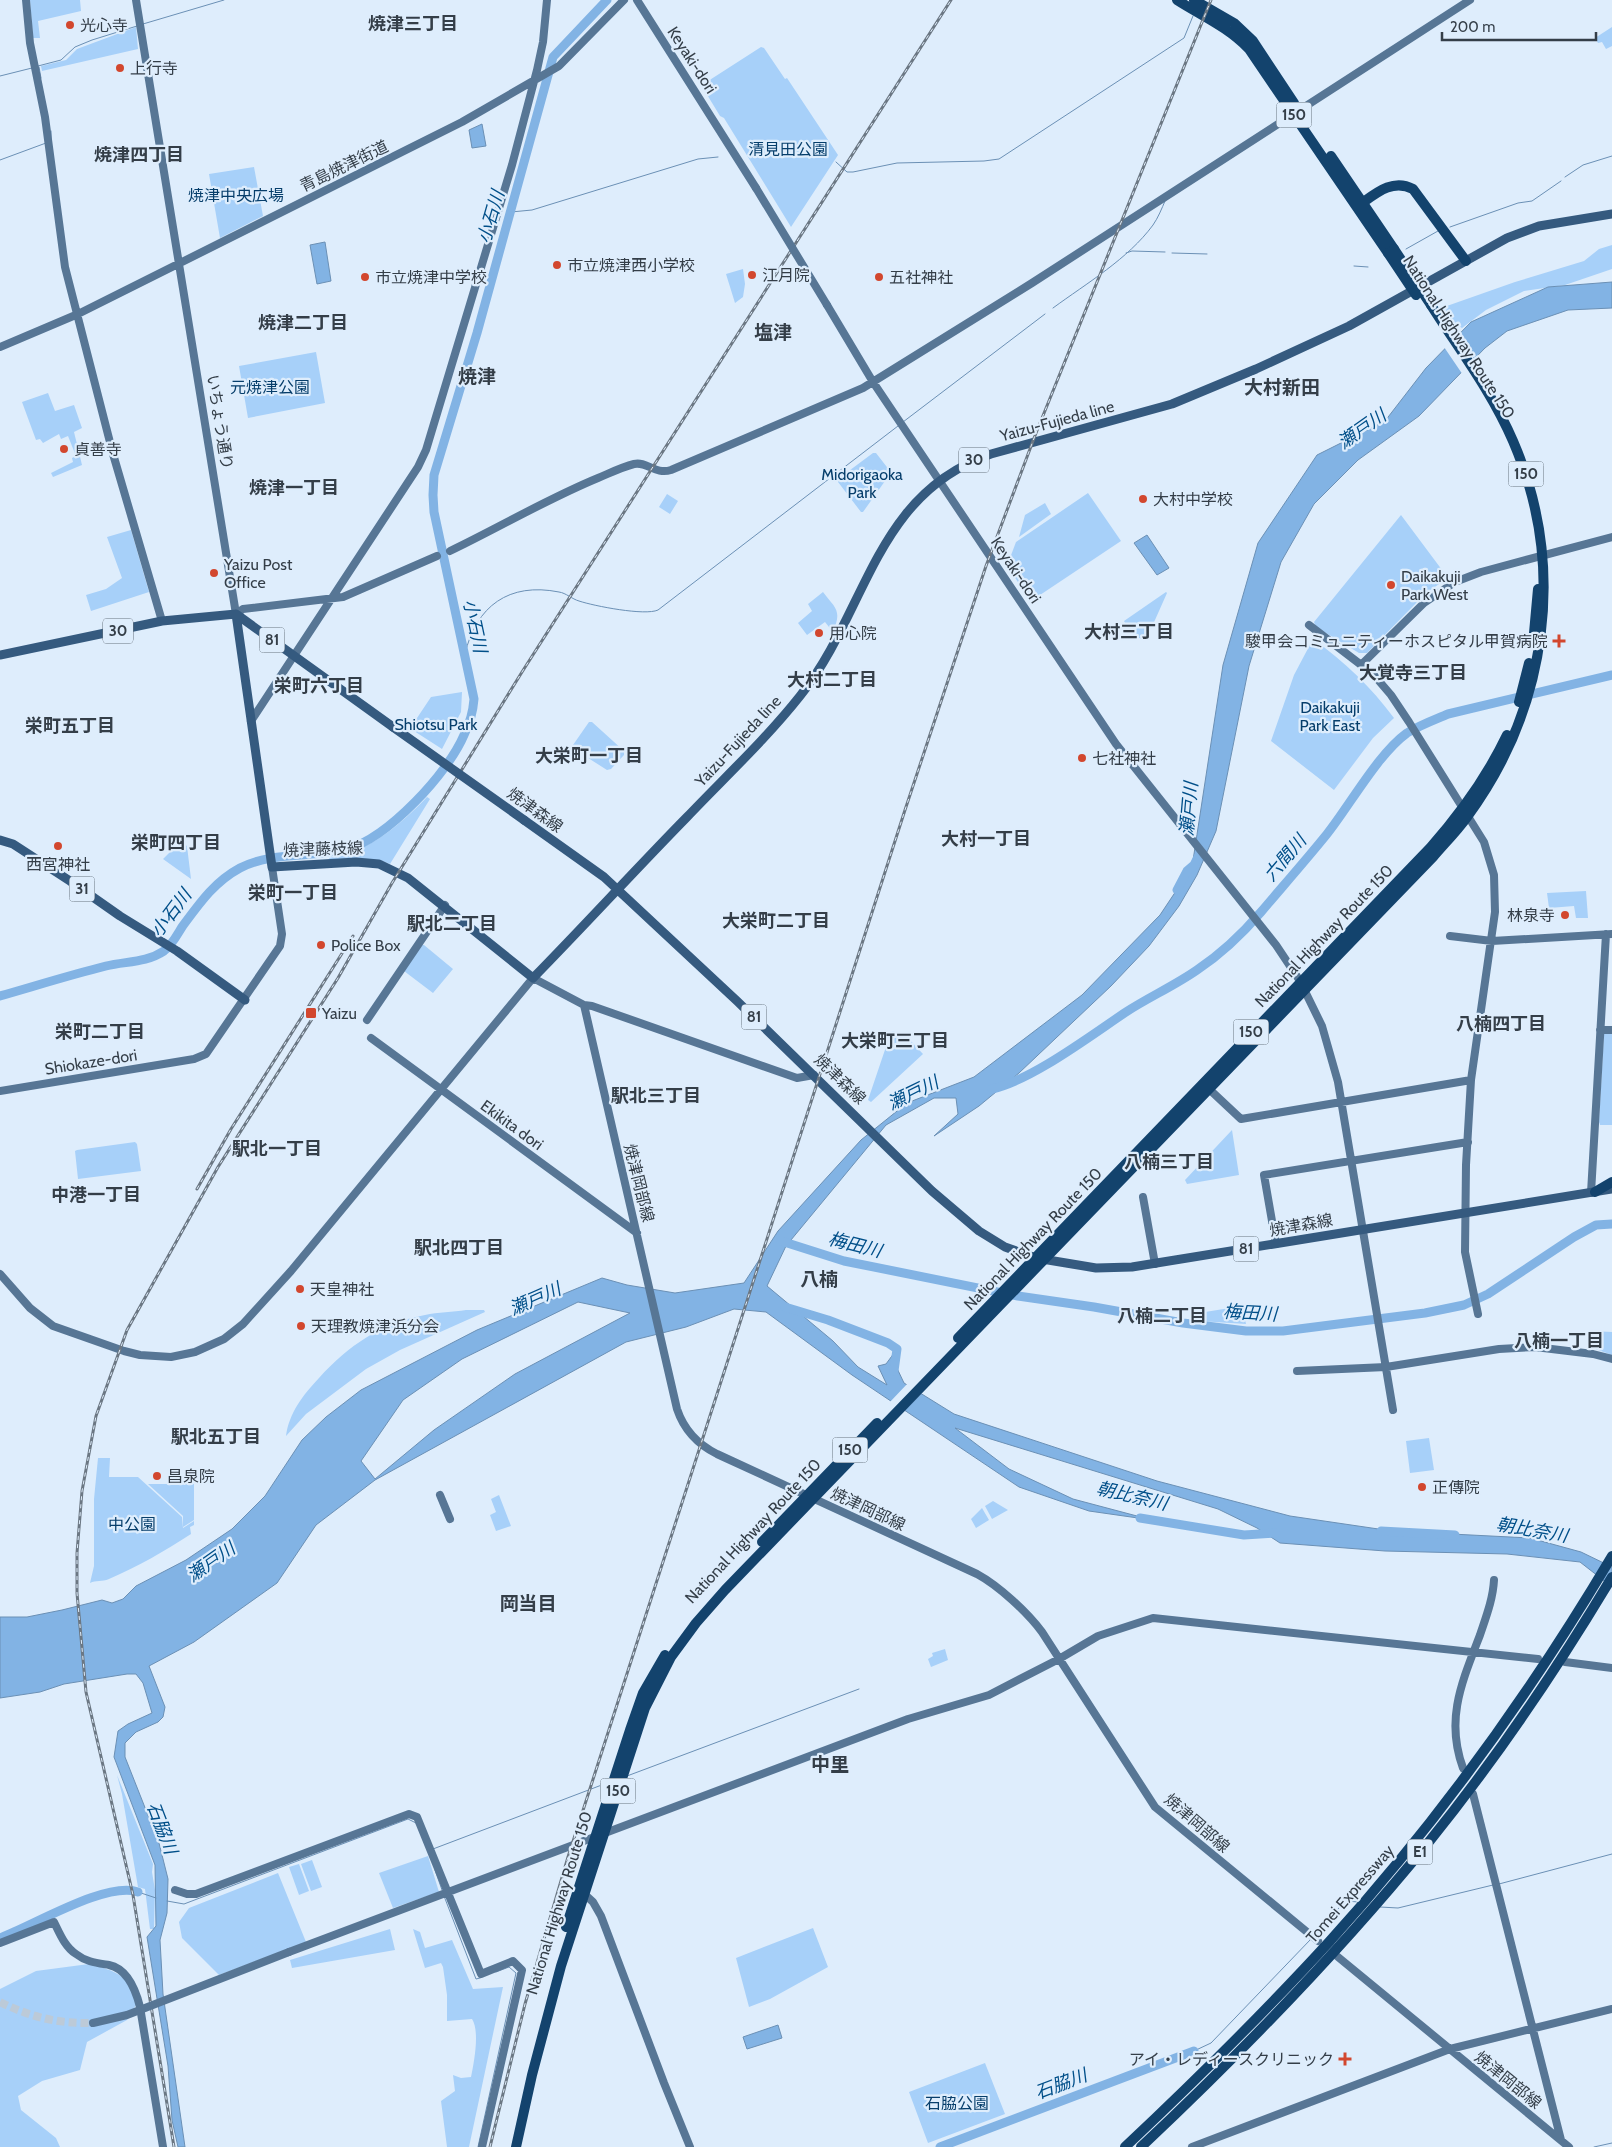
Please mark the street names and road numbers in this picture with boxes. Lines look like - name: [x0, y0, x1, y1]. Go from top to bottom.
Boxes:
- street label: Keyaki-dori: [663, 23, 721, 97]
- road number: 150: [1276, 102, 1312, 128]
- street label: 青島焼津街道: [297, 136, 391, 196]
- street label: National Highway Route 150: [1399, 252, 1519, 422]
- street label: いちょう通り: [203, 373, 237, 471]
- street label: Yaizu-Fujieda line: [997, 397, 1116, 446]
- road number: 30: [959, 448, 989, 472]
- road number: 150: [1508, 462, 1544, 486]
- street label: Keyaki-dori: [987, 533, 1045, 607]
- road number: 30: [103, 618, 133, 644]
- road number: 81: [260, 628, 284, 652]
- street label: Yaizu-Fujieda line: [690, 692, 785, 791]
- street label: 焼津森線: [504, 784, 566, 836]
- street label: 焼津藤枝線: [283, 838, 363, 860]
- street label: National Highway Route 150: [1251, 861, 1397, 1011]
- road number: 31: [70, 876, 94, 902]
- road number: 81: [742, 1004, 766, 1030]
- road number: 150: [1234, 1020, 1268, 1044]
- street label: Shiokaze-dori: [43, 1045, 139, 1079]
- street label: 焼津森線: [810, 1050, 870, 1108]
- street label: Ekikita dori: [477, 1096, 547, 1154]
- street label: 焼津岡部線: [620, 1142, 658, 1224]
- street label: National Highway Route 150: [960, 1164, 1106, 1314]
- street label: 焼津森線: [1268, 1210, 1334, 1240]
- road number: 81: [1234, 1236, 1258, 1262]
- road number: 150: [832, 1438, 868, 1462]
- street label: National Highway Route 150: [681, 1455, 825, 1607]
- street label: 焼津岡部線: [828, 1483, 908, 1535]
- road number: 150: [600, 1778, 636, 1804]
- street label: 焼津岡部線: [1161, 1790, 1233, 1856]
- street label: National Highway Route 150: [522, 1809, 596, 1997]
- road number: E1: [1408, 1840, 1432, 1864]
- street label: Tomei Expressway: [1302, 1841, 1398, 1947]
- street label: 焼津岡部線: [1471, 2047, 1545, 2113]

